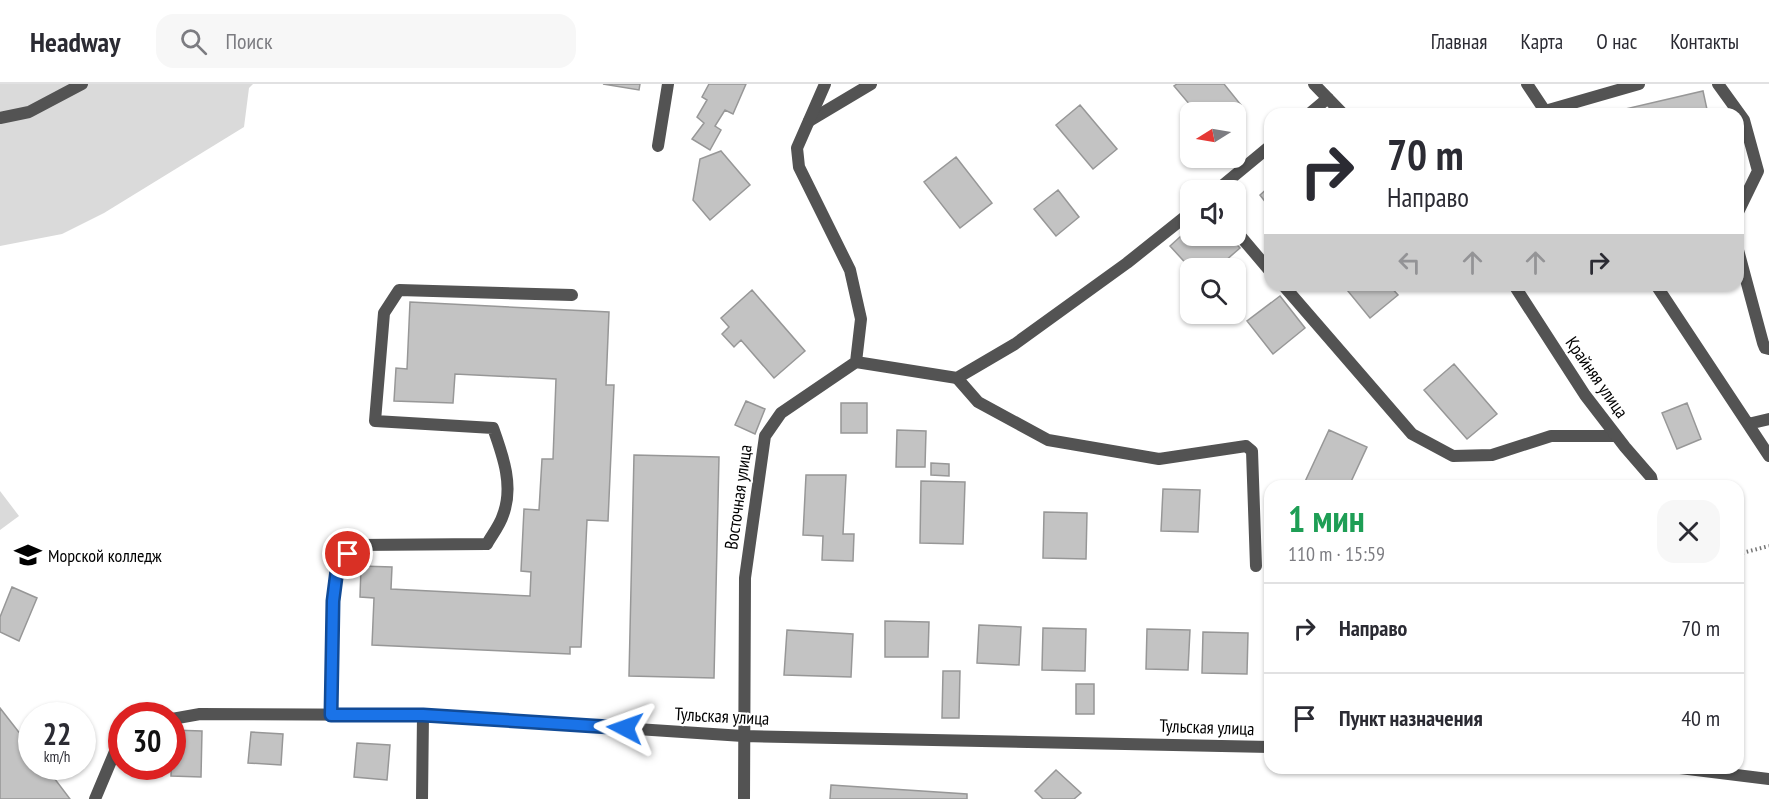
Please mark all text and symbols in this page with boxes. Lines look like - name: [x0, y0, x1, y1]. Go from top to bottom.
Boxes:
- search box: [156, 14, 576, 68]
- text: Headway: [30, 23, 120, 60]
- icon: search: [177, 25, 210, 58]
- text: Поиск: [225, 27, 272, 55]
- text: Главная: [1431, 28, 1487, 55]
- text: Карта: [1520, 28, 1563, 55]
- text: О нас: [1596, 28, 1637, 55]
- text: Контакты: [1670, 28, 1739, 55]
- north arrow: [1180, 102, 1246, 168]
- map controls: [1180, 102, 1246, 324]
- text: 70 m: [1387, 127, 1464, 182]
- icon: right: [1288, 132, 1366, 210]
- button: sound: [1180, 180, 1246, 246]
- text: Направо: [1387, 180, 1469, 214]
- icon: left: [1393, 246, 1426, 279]
- icon: ahead: [1456, 246, 1489, 279]
- icon: ahead: [1519, 246, 1552, 279]
- icon: right: [1582, 246, 1615, 279]
- button: search: [1180, 258, 1246, 324]
- street label: Крайняя улица: [1561, 332, 1633, 422]
- street label: Восточная улица: [719, 443, 757, 551]
- text: 1 мин: [1288, 495, 1365, 542]
- button: close: [1657, 500, 1720, 563]
- pin: [322, 528, 373, 579]
- icon: arrive: [331, 537, 364, 570]
- school or university icon: Морской колледж: [13, 540, 43, 570]
- text: 110 m · 15:59: [1288, 541, 1385, 567]
- place label: Морской колледж: [48, 544, 162, 567]
- icon: right: [1288, 612, 1321, 645]
- text: Направо: [1339, 614, 1407, 642]
- text: 70 m: [1681, 614, 1720, 642]
- position arrow: [593, 696, 657, 760]
- speed limit sign: 30: [108, 702, 186, 780]
- street label: Тульская улица: [674, 702, 770, 730]
- icon: arrive: [1288, 702, 1321, 735]
- text: Пункт назначения: [1339, 704, 1483, 732]
- text: 40 m: [1681, 704, 1720, 732]
- text: 22: [43, 714, 71, 753]
- street label: Тульская улица: [1159, 714, 1255, 740]
- text: km/h: [44, 747, 70, 766]

